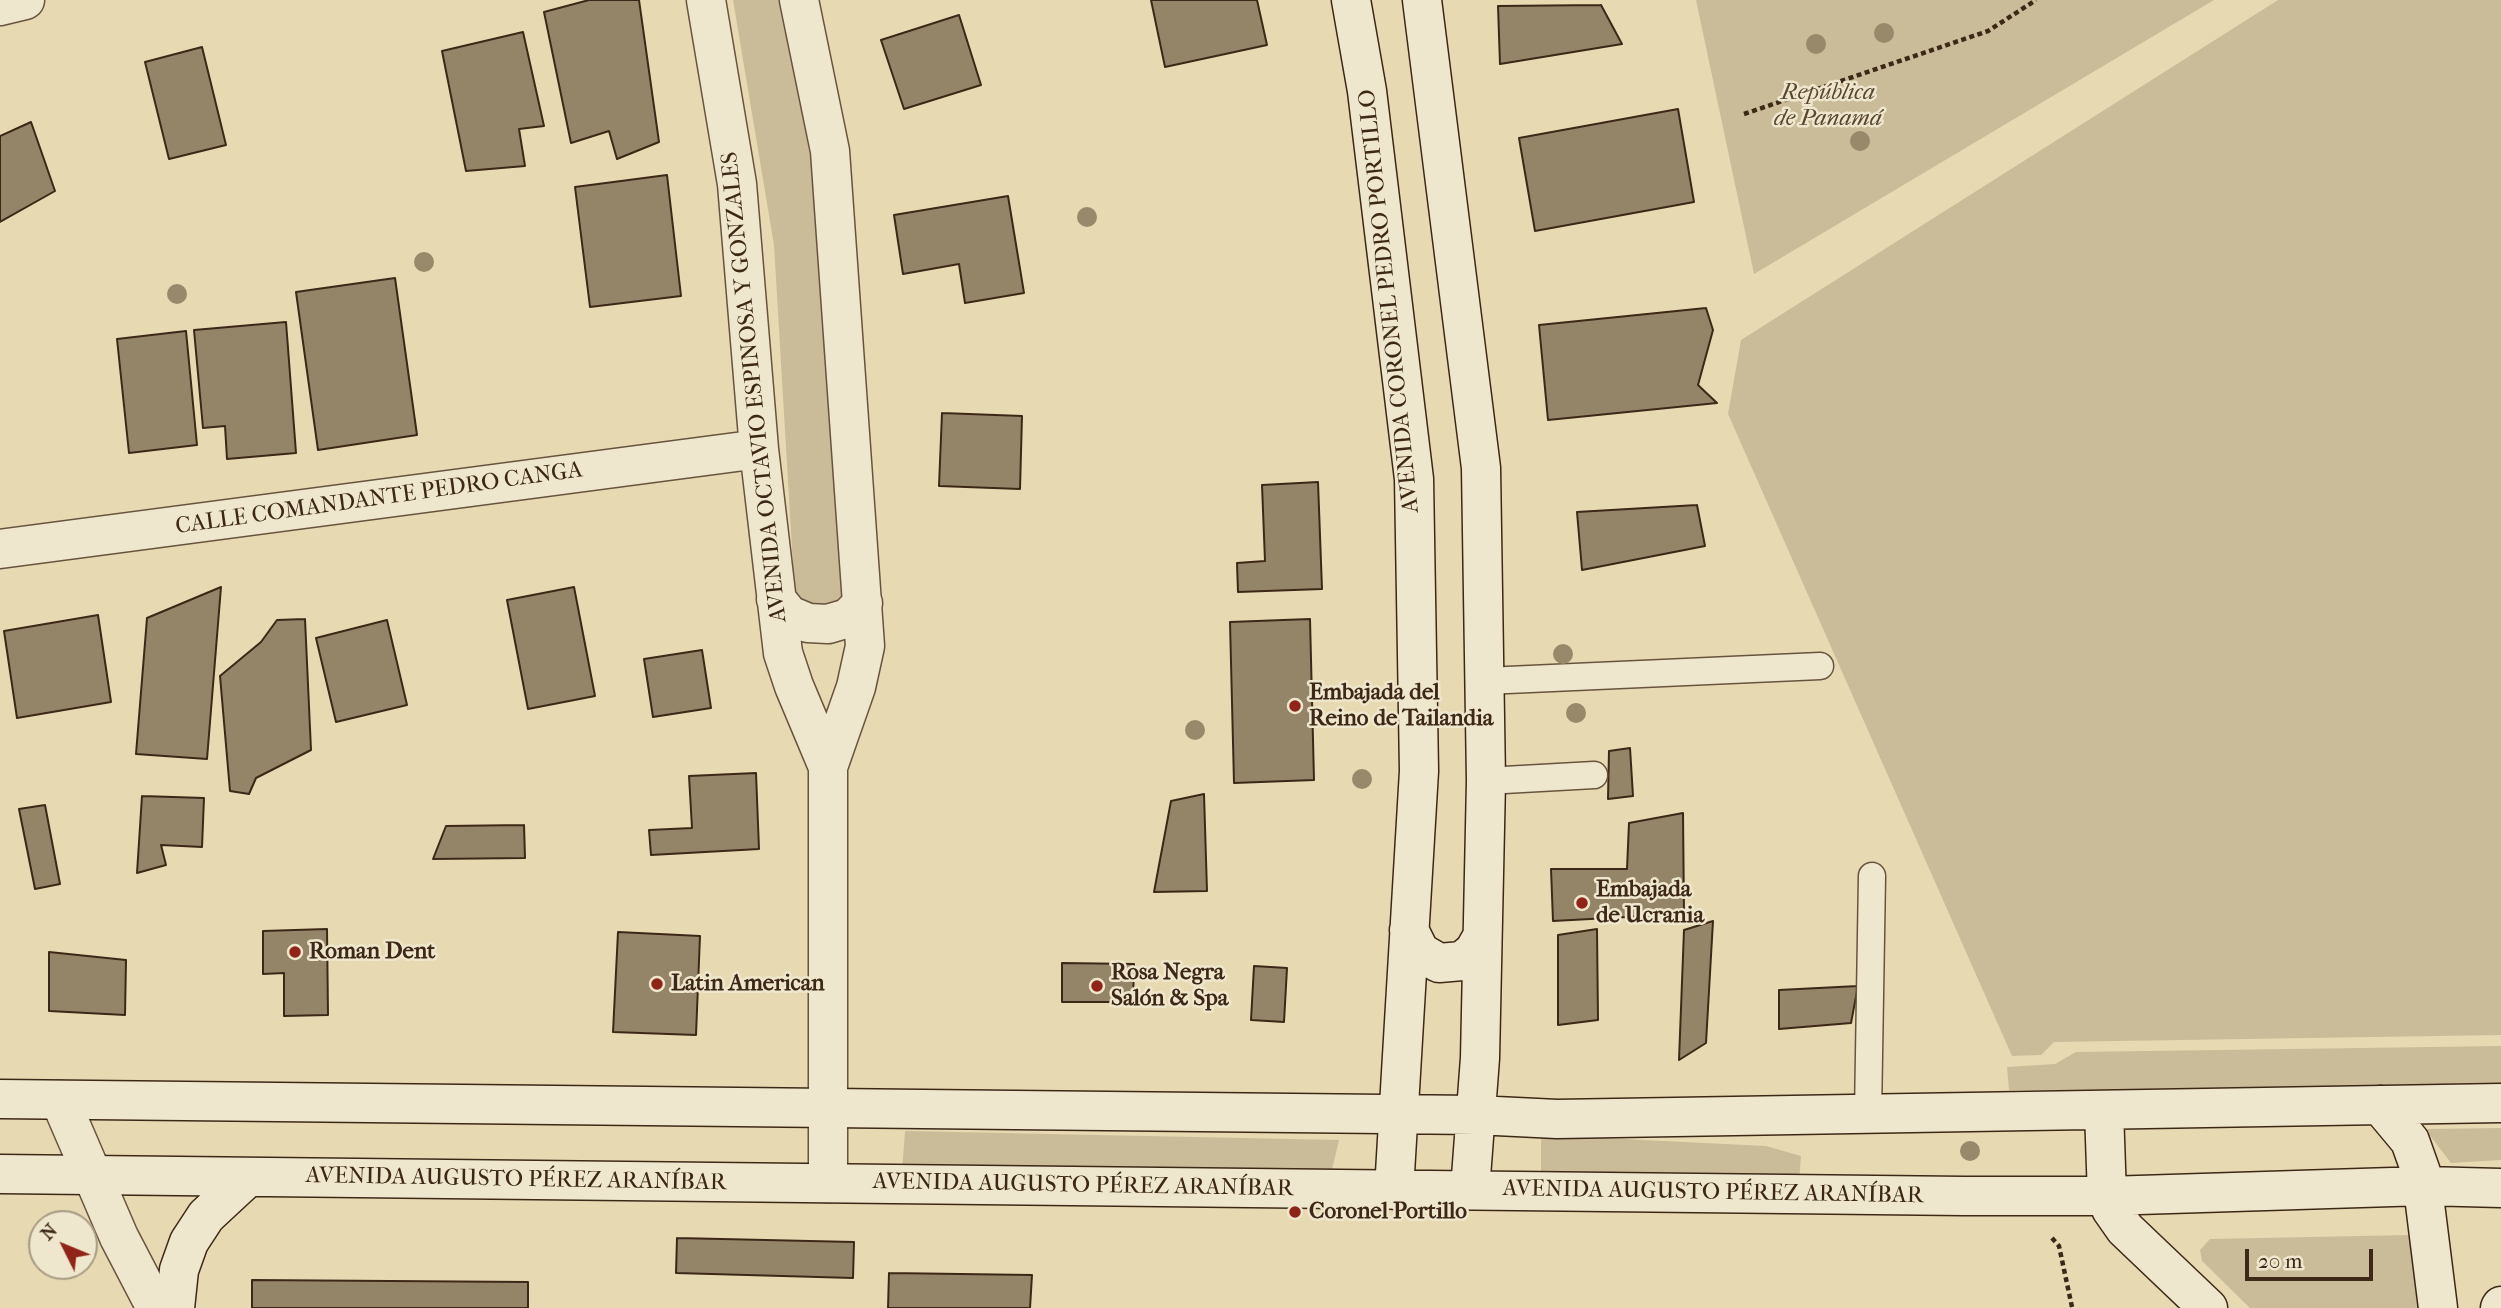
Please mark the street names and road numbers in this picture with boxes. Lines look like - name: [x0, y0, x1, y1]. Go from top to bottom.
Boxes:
- street label: AVENIDA CORONEL PEDRO PORTILLO: [1354, 88, 1426, 514]
- street label: AVENIDA OCTAVIO ESPINOSA Y GONZALES: [717, 150, 793, 624]
- street label: CALLE COMANDANTE PEDRO CANGA: [174, 457, 584, 541]
- street label: AVENIDA AUGUSTO PÉREZ ARANÍBAR: [305, 1163, 727, 1197]
- street label: AVENIDA AUGUSTO PÉREZ ARANÍBAR: [872, 1169, 1294, 1203]
- street label: AVENIDA AUGUSTO PÉREZ ARANÍBAR: [1502, 1176, 1924, 1210]

